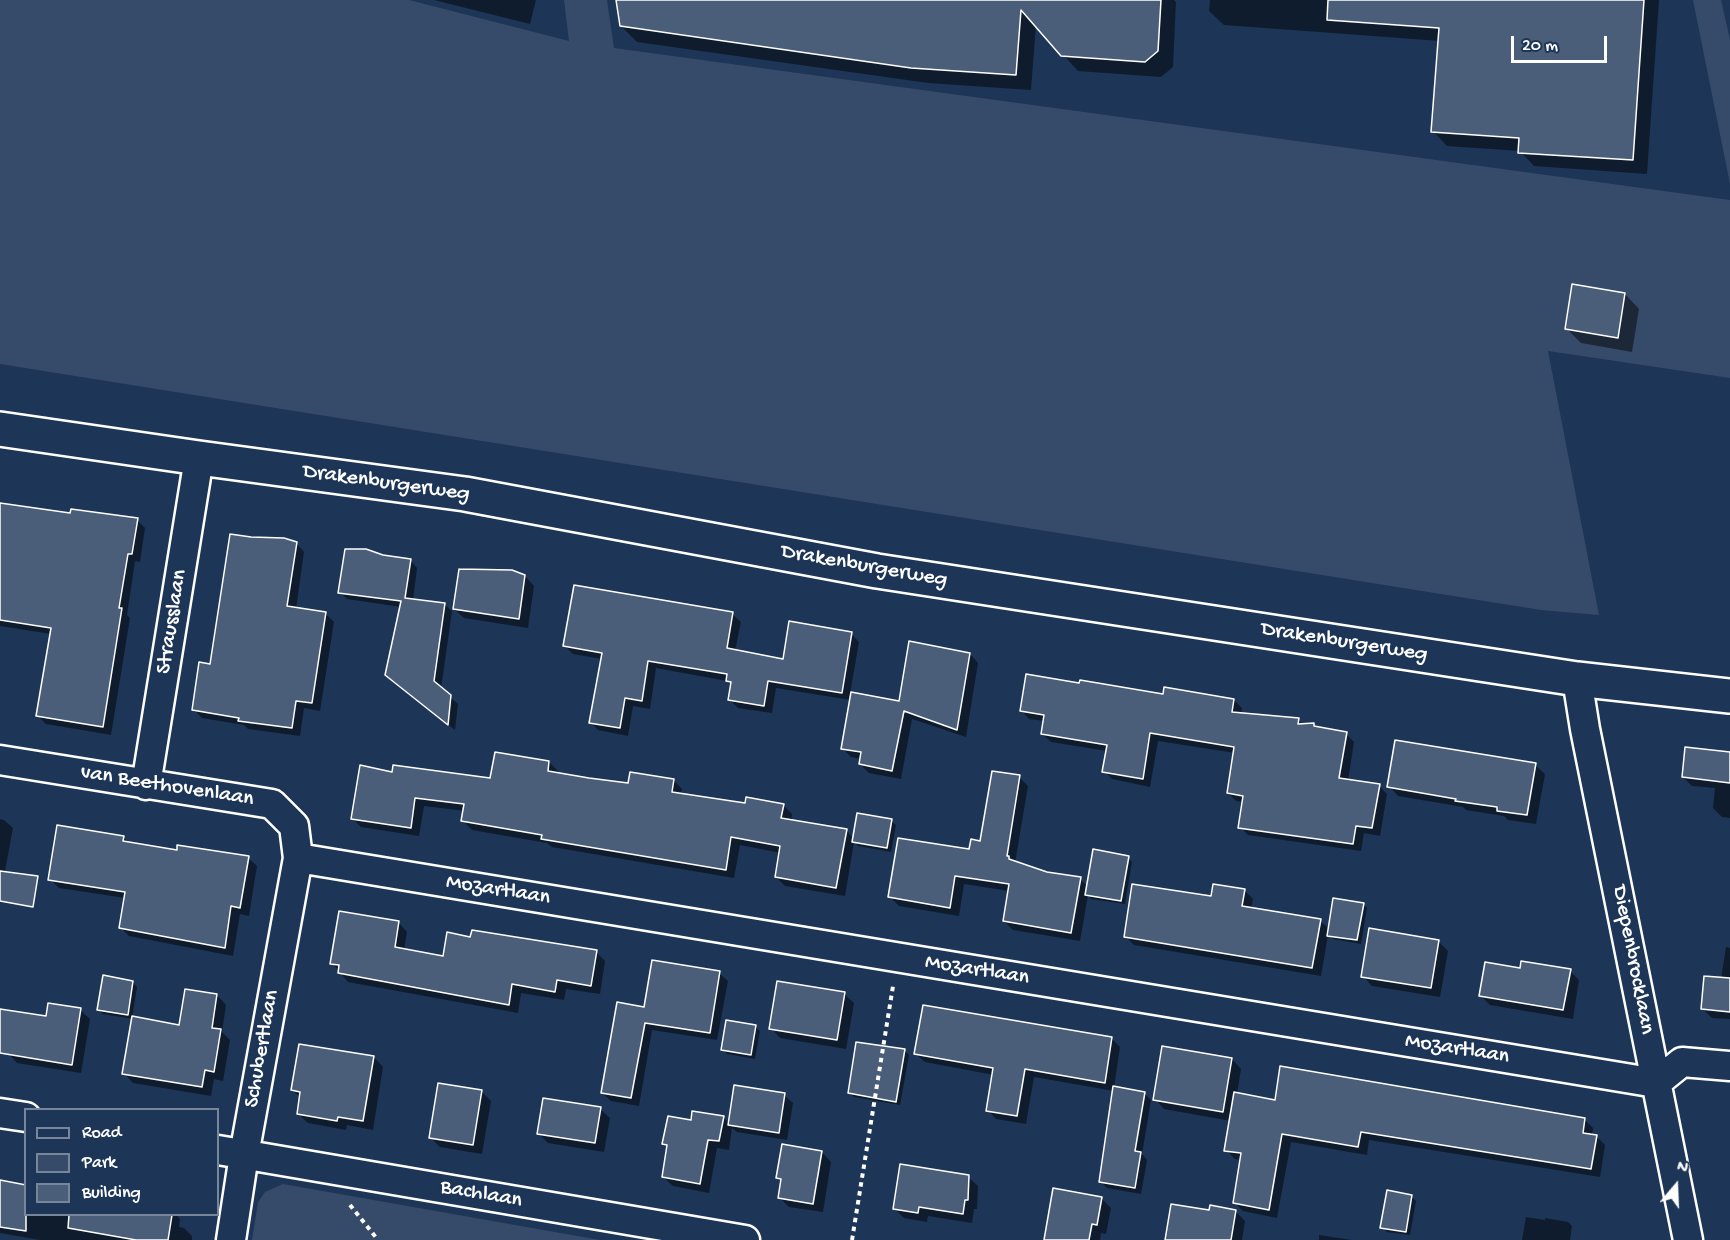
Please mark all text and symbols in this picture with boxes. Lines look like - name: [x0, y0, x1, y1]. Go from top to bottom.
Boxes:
- scale bar: [1514, 24, 1610, 62]
- text: 20 m: [1522, 36, 1558, 57]
- street label: Drakenburgerweg: [301, 459, 471, 509]
- street label: Drakenburgerweg: [779, 539, 949, 595]
- street label: Strausslaan: [152, 568, 194, 676]
- street label: Drakenburgerweg: [1259, 617, 1429, 669]
- street label: van Beethovenlaan: [79, 760, 255, 814]
- street label: Mozartlaan: [444, 870, 552, 912]
- street label: Diepenbrocklaan: [1605, 883, 1659, 1037]
- street label: Mozartlaan: [923, 950, 1031, 992]
- street label: Schubertlaan: [240, 988, 286, 1110]
- street label: Mozartlaan: [1403, 1029, 1511, 1071]
- legend: [24, 1108, 219, 1216]
- text: Road: [82, 1123, 121, 1144]
- text: Park: [82, 1153, 116, 1174]
- north arrow: [1646, 1156, 1706, 1216]
- text: N: [1674, 1158, 1690, 1179]
- street label: Bachlaan: [438, 1175, 524, 1215]
- text: Building: [82, 1183, 141, 1204]

